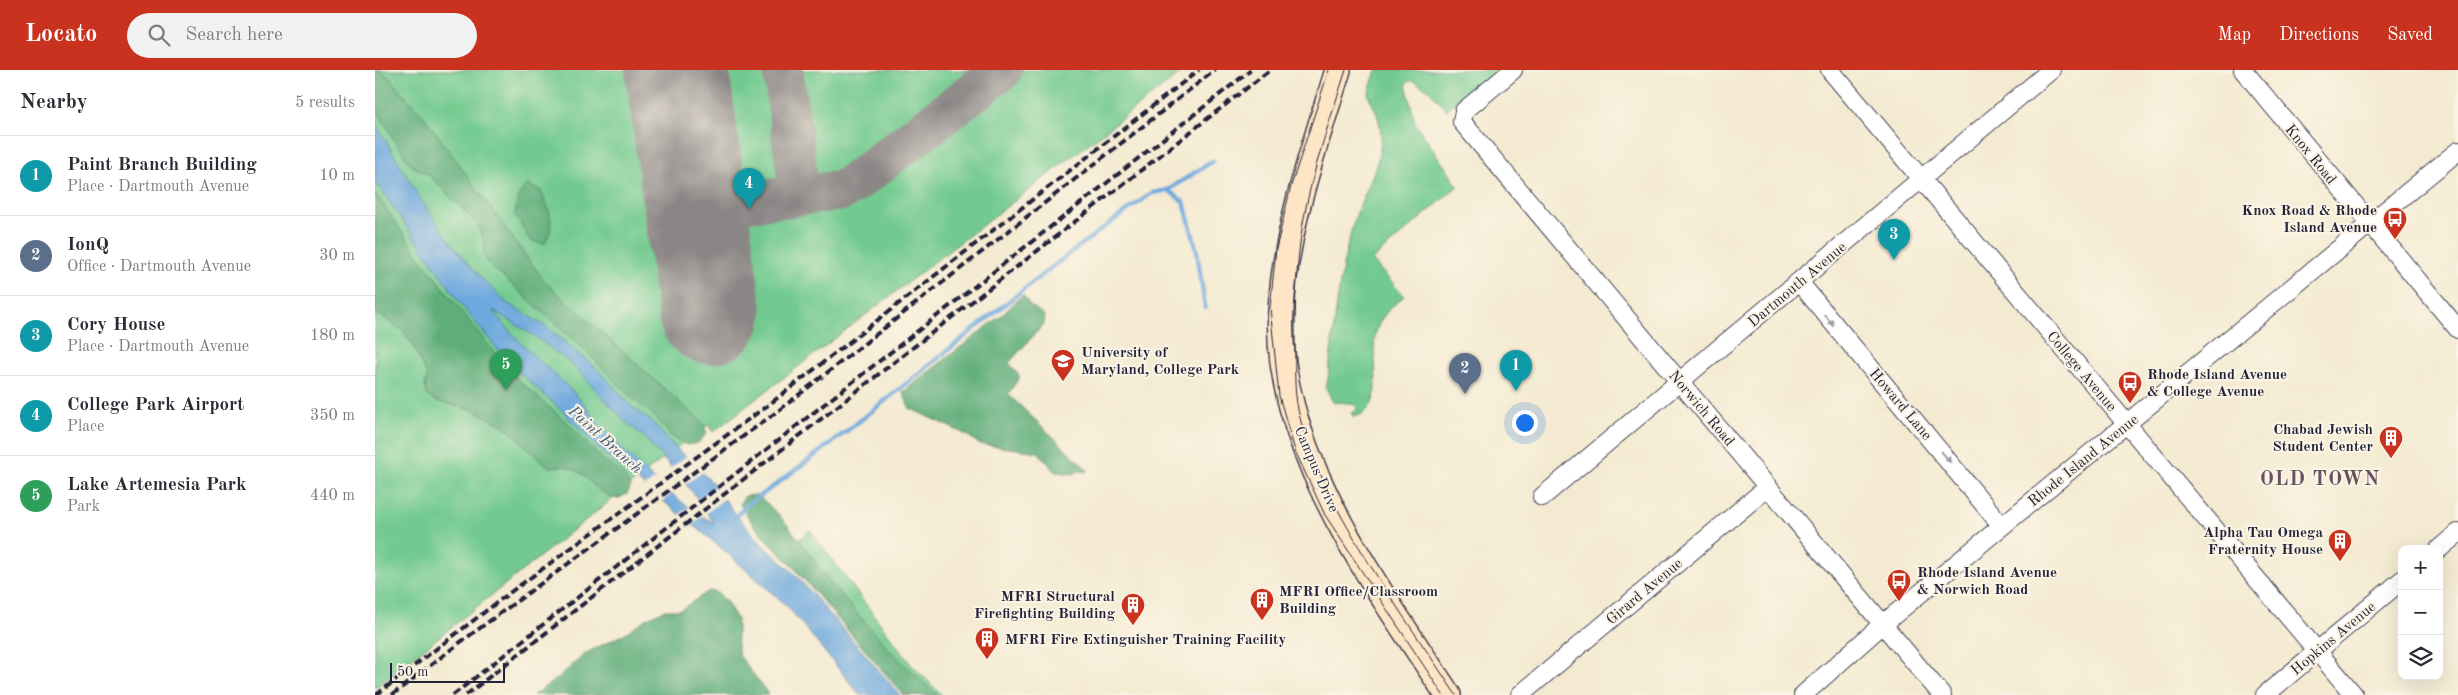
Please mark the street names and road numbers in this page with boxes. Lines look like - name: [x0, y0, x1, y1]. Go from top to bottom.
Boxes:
- street label: Knox Road: [2281, 122, 2338, 188]
- street label: Dartmouth Avenue: [1746, 240, 1850, 330]
- street label: College Avenue: [2043, 329, 2119, 415]
- street label: Howard Lane: [1866, 366, 1934, 444]
- street label: Norwich Road: [1665, 368, 1737, 450]
- street label: Rhode Island Avenue: [2026, 412, 2142, 510]
- street label: Campus Drive: [1291, 424, 1341, 515]
- street label: Girard Avenue: [1604, 556, 1686, 628]
- street label: Hopkins Avenue: [2289, 599, 2379, 679]

